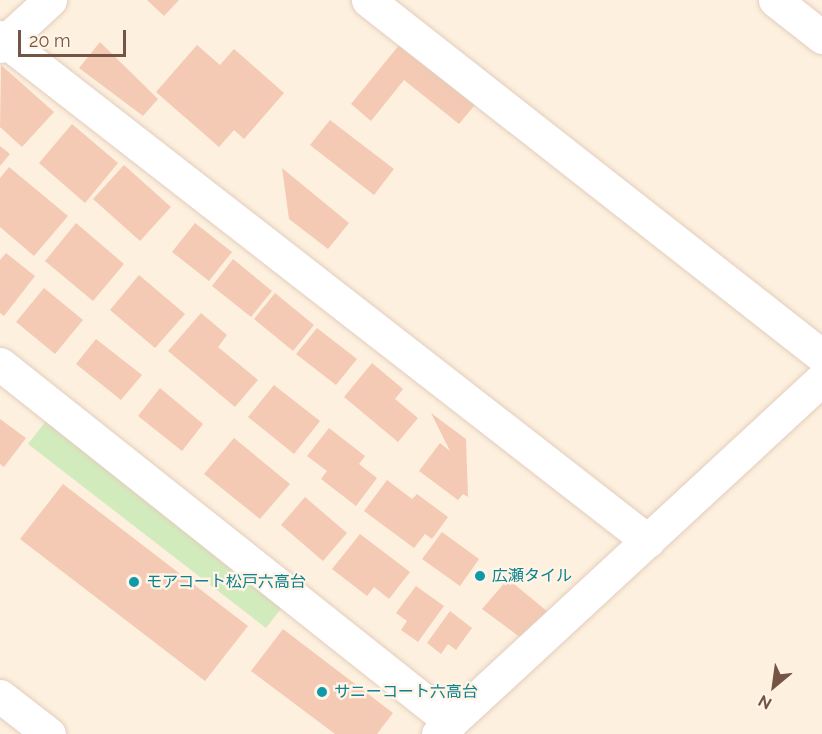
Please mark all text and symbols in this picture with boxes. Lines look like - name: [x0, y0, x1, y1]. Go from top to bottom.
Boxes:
- scale bar: [21, 18, 129, 56]
- text: 20 m: [29, 30, 71, 51]
- place label: 広瀬タイル: [492, 566, 572, 586]
- marker: 広瀬タイル: [473, 569, 487, 583]
- place label: モアコート松戸六高台: [146, 572, 306, 592]
- marker: モアコート松戸六高台: [127, 575, 141, 589]
- north arrow: [744, 656, 804, 716]
- place label: サニーコート六高台: [334, 682, 478, 702]
- marker: サニーコート六高台: [315, 685, 329, 699]
- text: N: [755, 691, 775, 713]

